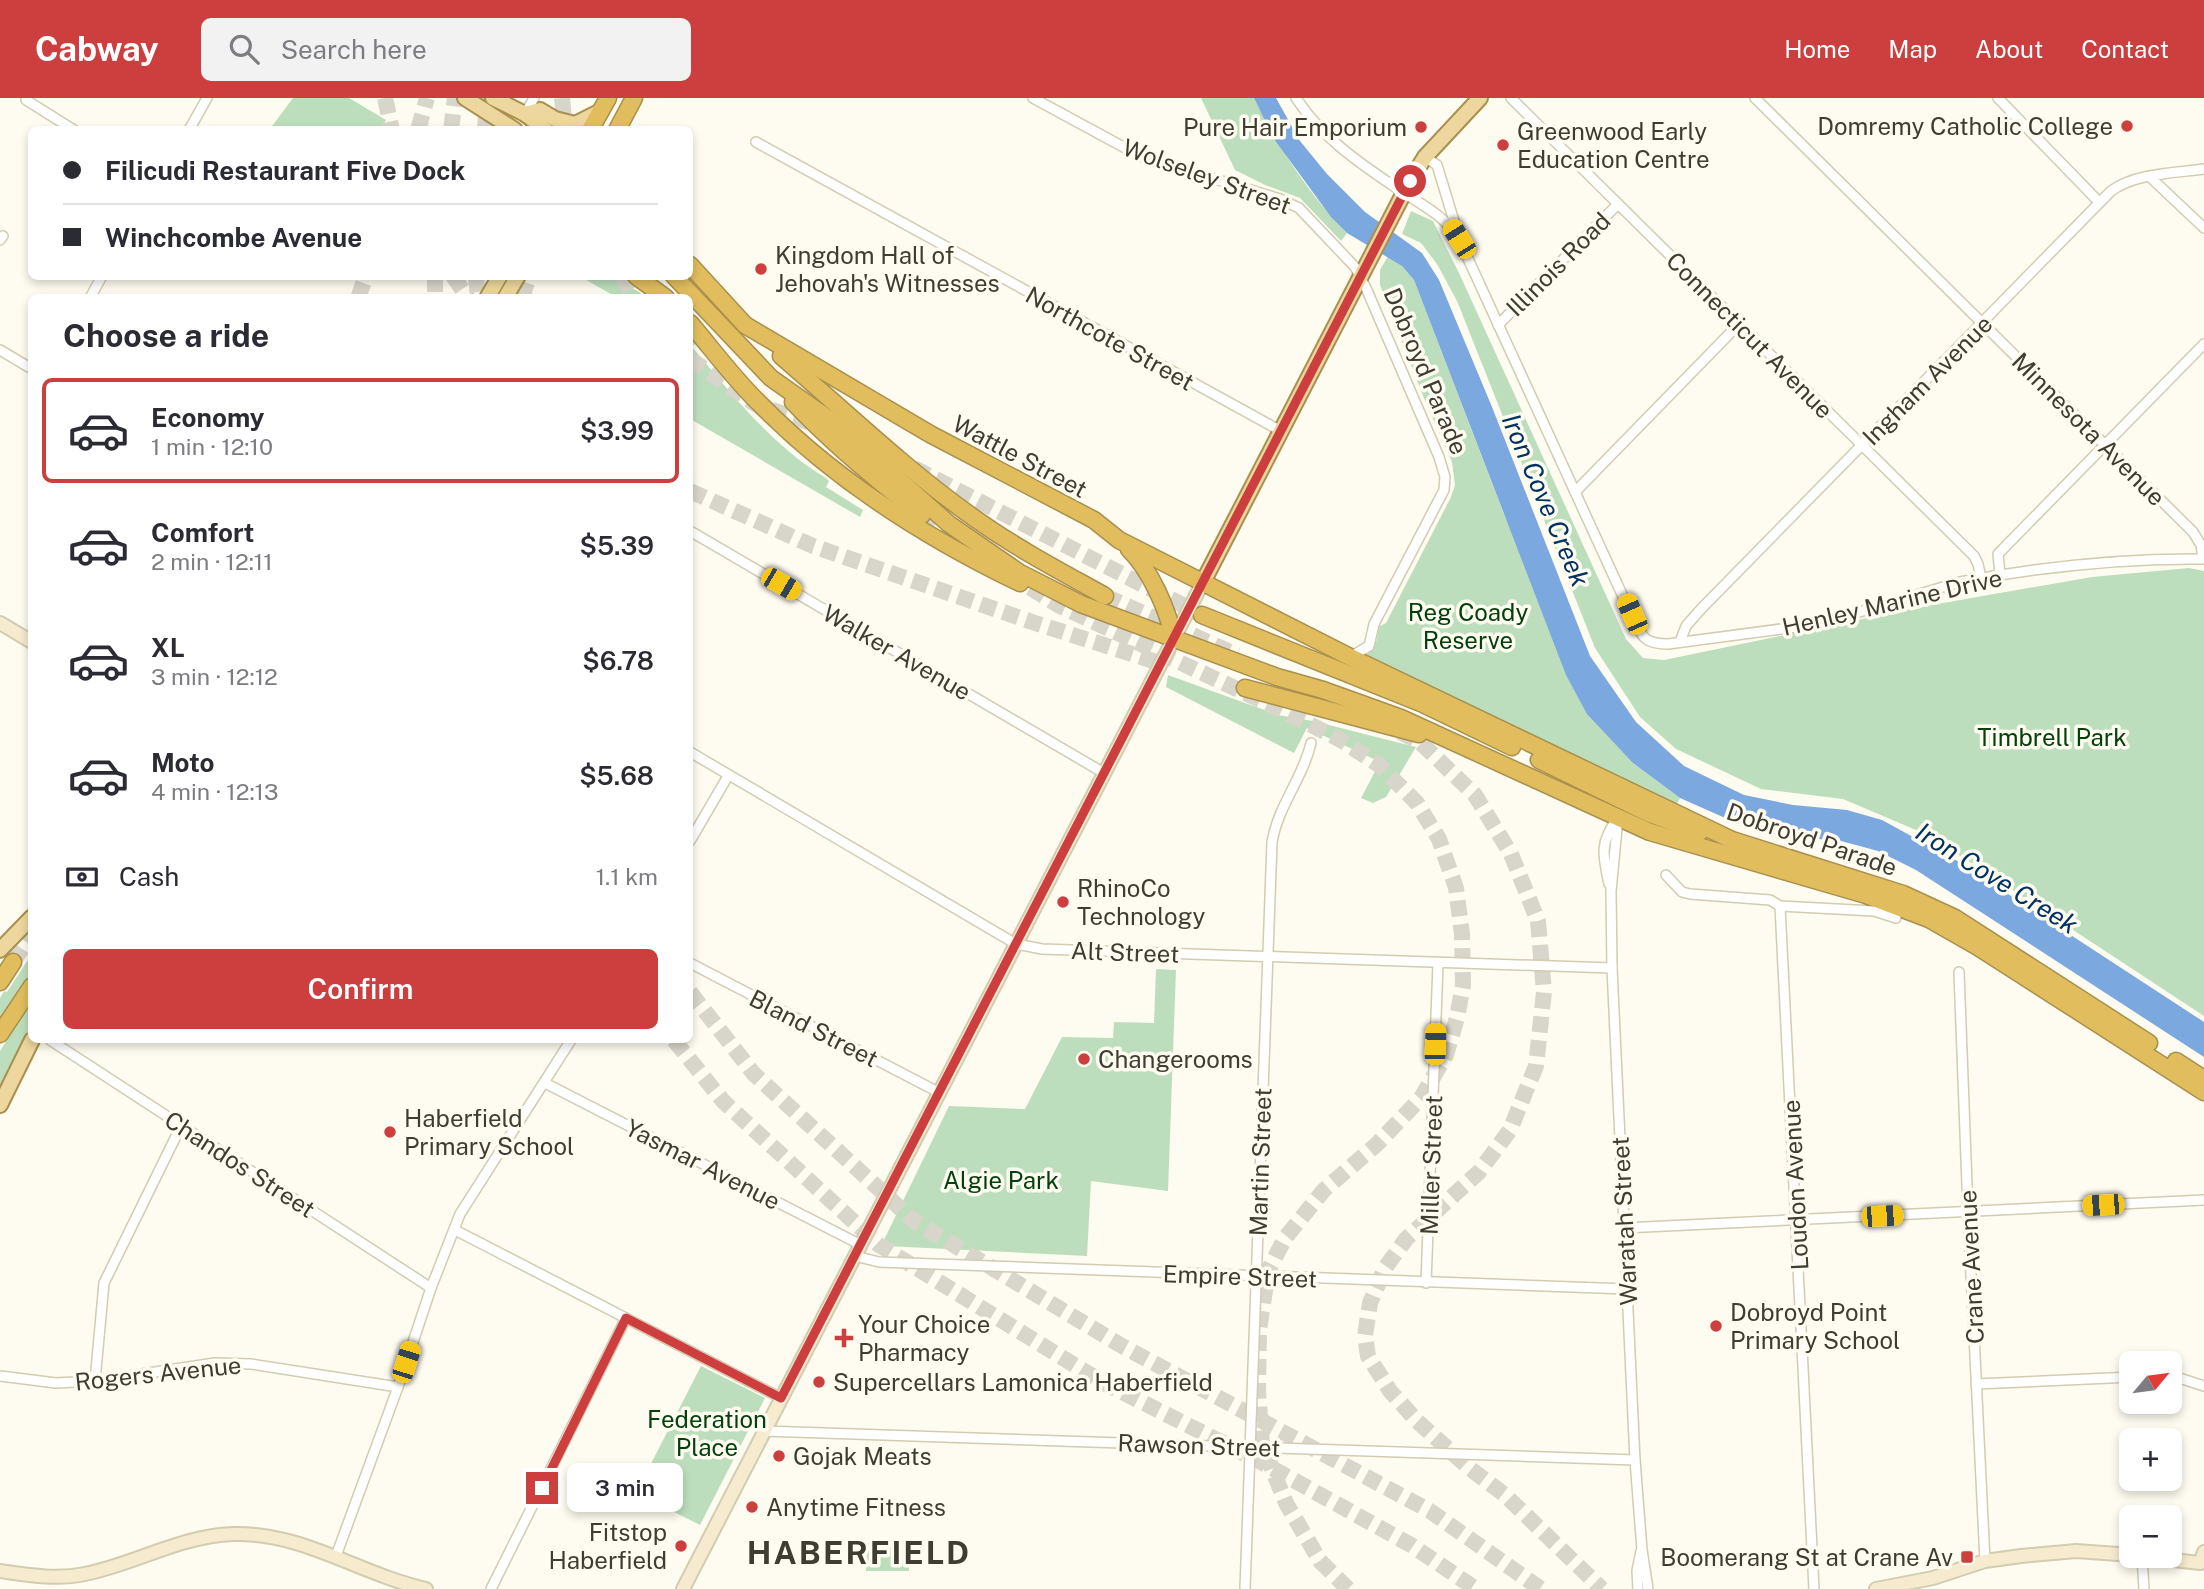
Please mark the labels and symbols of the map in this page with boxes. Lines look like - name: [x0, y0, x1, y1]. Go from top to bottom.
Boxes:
- place label: Domremy Catholic College: [1817, 112, 2113, 140]
- place label: Pure Hair Emporium: [1183, 113, 1407, 141]
- place label: Greenwood Early Education Centre: [1517, 117, 1710, 173]
- marker: Domremy Catholic College: [2119, 118, 2135, 134]
- marker: Pure Hair Emporium: [1413, 119, 1429, 135]
- street label: Wolseley Street: [1119, 133, 1295, 219]
- marker: Greenwood Early Education Centre: [1495, 137, 1511, 153]
- route start: [1394, 165, 1426, 197]
- street label: Illinois Road: [1500, 206, 1616, 322]
- car: [1439, 216, 1480, 262]
- place label: Kingdom Hall of Jehovah's Witnesses: [775, 241, 1000, 297]
- street label: Connecticut Avenue: [1661, 246, 1839, 424]
- marker: Kingdom Hall of Jehovah's Witnesses: [753, 261, 769, 277]
- street label: Northcote Street: [1021, 280, 1199, 396]
- street label: Dobroyd Parade: [1378, 283, 1474, 459]
- street label: Ingham Avenue: [1856, 309, 1998, 451]
- street label: Minnesota Avenue: [2007, 347, 2171, 511]
- street label: Wattle Street: [948, 409, 1092, 503]
- water label: Iron Cove Creek: [1496, 409, 1596, 591]
- street label: Henley Marine Drive: [1779, 563, 2005, 641]
- car: [758, 564, 805, 604]
- car: [1614, 591, 1651, 637]
- street label: Walker Avenue: [818, 598, 976, 706]
- park label: Reg Coady Reserve: [1408, 598, 1528, 654]
- park label: Timbrell Park: [1977, 723, 2127, 751]
- street label: Dobroyd Parade: [1723, 797, 1901, 881]
- water label: Iron Cove Creek: [1910, 816, 2084, 940]
- place label: RhinoCo Technology: [1077, 874, 1205, 930]
- marker: RhinoCo Technology: [1055, 894, 1071, 910]
- street label: Alt Street: [1070, 936, 1180, 968]
- street label: Bland Street: [745, 984, 883, 1072]
- car: [1424, 1023, 1447, 1065]
- place label: Changerooms: [1098, 1045, 1253, 1073]
- marker: Changerooms: [1076, 1051, 1092, 1067]
- street label: Martin Street: [1243, 1087, 1277, 1237]
- street label: Miller Street: [1415, 1095, 1447, 1235]
- street label: Loudon Avenue: [1777, 1099, 1813, 1271]
- place label: Haberfield Primary School: [404, 1104, 574, 1160]
- street label: Chandos Street: [160, 1105, 320, 1223]
- street label: Yasmar Avenue: [621, 1113, 785, 1215]
- marker: Haberfield Primary School: [382, 1124, 398, 1140]
- street label: Waratah Street: [1606, 1136, 1642, 1306]
- park label: Algie Park: [943, 1166, 1059, 1194]
- street label: Crane Avenue: [1953, 1189, 1989, 1345]
- car: [2082, 1193, 2125, 1217]
- car: [1861, 1204, 1904, 1228]
- street label: Empire Street: [1162, 1259, 1318, 1293]
- place label: Dobroyd Point Primary School: [1730, 1298, 1900, 1354]
- place label: Your Choice Pharmacy: [858, 1310, 990, 1366]
- marker: Dobroyd Point Primary School: [1708, 1318, 1724, 1334]
- marker: Your Choice Pharmacy: [836, 1330, 852, 1346]
- car: [390, 1339, 423, 1385]
- street label: Rogers Avenue: [73, 1350, 243, 1396]
- north arrow: [2119, 1351, 2182, 1414]
- place label: Supercellars Lamonica Haberfield: [833, 1368, 1213, 1396]
- marker: Supercellars Lamonica Haberfield: [811, 1374, 827, 1390]
- park label: Federation Place: [647, 1405, 767, 1461]
- street label: Rawson Street: [1117, 1428, 1281, 1462]
- place label: Gojak Meats: [793, 1442, 932, 1470]
- marker: Gojak Meats: [771, 1448, 787, 1464]
- callout: 3 min: [566, 1464, 682, 1512]
- route end: [526, 1472, 558, 1504]
- place label: Anytime Fitness: [766, 1493, 946, 1521]
- marker: Anytime Fitness: [744, 1499, 760, 1515]
- place label: Fitstop Haberfield: [548, 1518, 667, 1574]
- district label: HABERFIELD: [747, 1534, 971, 1571]
- marker: Fitstop Haberfield: [673, 1538, 689, 1554]
- place label: Boomerang St at Crane Av: [1660, 1543, 1953, 1571]
- marker: Boomerang St at Crane Av: [1959, 1549, 1975, 1565]

